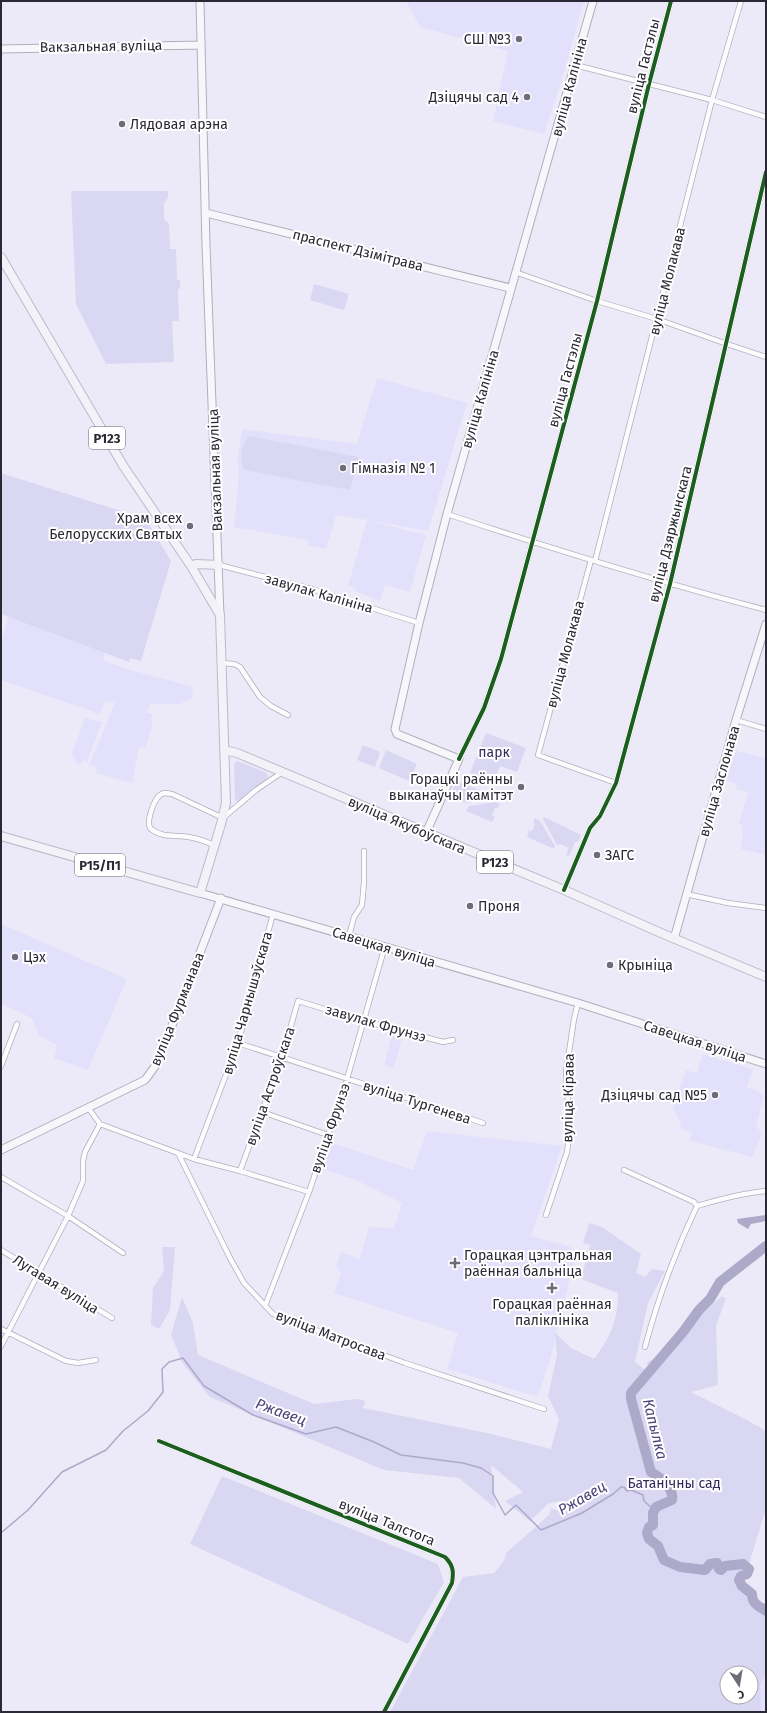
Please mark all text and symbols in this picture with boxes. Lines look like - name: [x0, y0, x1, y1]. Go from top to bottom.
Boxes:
- street label: вуліца Гастэлы: [623, 17, 663, 115]
- place label: СШ №3: [464, 31, 511, 48]
- marker: СШ №3: [514, 34, 524, 44]
- street label: вуліца Калініна: [548, 36, 591, 139]
- street label: Вакзальная вуліца: [39, 37, 163, 56]
- place label: Дзіцячы сад 4: [428, 89, 520, 106]
- marker: Дзіцячы сад 4: [522, 92, 532, 102]
- place label: Лядовая арэна: [130, 116, 228, 133]
- marker: Лядовая арэна: [117, 119, 127, 129]
- street label: вуліца Молакава: [646, 225, 689, 337]
- street label: праспект Дзімітрава: [291, 226, 425, 275]
- street label: вуліца Гастэлы: [545, 331, 586, 429]
- street label: вуліца Калініна: [458, 348, 503, 450]
- street label: Вакзальная вуліца: [205, 408, 226, 532]
- road number: Р123: [89, 427, 125, 449]
- place label: Гімназія № 1: [351, 460, 435, 477]
- marker: Гімназія № 1: [338, 463, 348, 473]
- street label: вуліца Дзяржынскага: [645, 464, 696, 604]
- place label: Храм всех Белорусских Святых: [49, 510, 182, 543]
- marker: Храм всех Белорусских Святых: [185, 521, 195, 531]
- street label: завулак Калініна: [263, 570, 375, 617]
- street label: вуліца Молакава: [543, 599, 588, 710]
- street label: вуліца Заслонава: [695, 723, 744, 839]
- park label: парк: [478, 744, 510, 761]
- place label: Горацкі раённы выканаўчы камітэт: [389, 771, 514, 804]
- marker: Горацкі раённы выканаўчы камітэт: [516, 782, 526, 792]
- street label: вуліца Якубоўскага: [345, 793, 468, 858]
- place label: ЗАГС: [605, 847, 635, 864]
- marker: ЗАГС: [592, 850, 602, 860]
- road number: Р123: [477, 851, 513, 873]
- road number: Р15/П1: [75, 854, 125, 876]
- place label: Проня: [478, 898, 520, 915]
- marker: Проня: [465, 901, 475, 911]
- street label: Савецкая вуліца: [330, 924, 438, 971]
- street label: вуліца Чарнышэўскага: [219, 930, 276, 1077]
- place label: Цэх: [23, 949, 46, 966]
- street label: вуліца Фурманава: [147, 950, 208, 1068]
- marker: Цэх: [10, 952, 20, 962]
- place label: Крыніца: [618, 957, 673, 974]
- marker: Крыніца: [605, 960, 615, 970]
- street label: завулак Фрунзэ: [324, 1001, 428, 1046]
- street label: Савецкая вуліца: [641, 1017, 749, 1066]
- street label: вуліца Астроўскага: [242, 1024, 299, 1148]
- street label: вуліца Кірава: [559, 1053, 578, 1143]
- street label: вуліца Тургенева: [361, 1077, 473, 1128]
- street label: вуліца Фрунзэ: [307, 1081, 354, 1176]
- place label: Дзіцячы сад №5: [600, 1087, 707, 1104]
- marker: Дзіцячы сад №5: [710, 1090, 720, 1100]
- place label: Горацкая цэнтральная раённая бальніца: [464, 1247, 612, 1280]
- street label: Лугавая вуліца: [10, 1251, 102, 1318]
- marker: Горацкая цэнтральная раённая бальніца: [449, 1257, 461, 1269]
- marker: Горацкая раённая паліклініка: [546, 1282, 558, 1294]
- place label: Горацкая раённая паліклініка: [492, 1296, 612, 1329]
- street label: вуліца Матросава: [273, 1307, 388, 1364]
- water label: Ржавец: [253, 1395, 309, 1430]
- water label: Капылка: [639, 1397, 671, 1461]
- park label: Батанічны сад: [627, 1475, 721, 1492]
- water label: Ржавец: [555, 1477, 609, 1519]
- street label: вуліца Талстога: [336, 1495, 437, 1549]
- north arrow: [719, 1665, 759, 1705]
- text: С: [736, 1687, 745, 1701]

